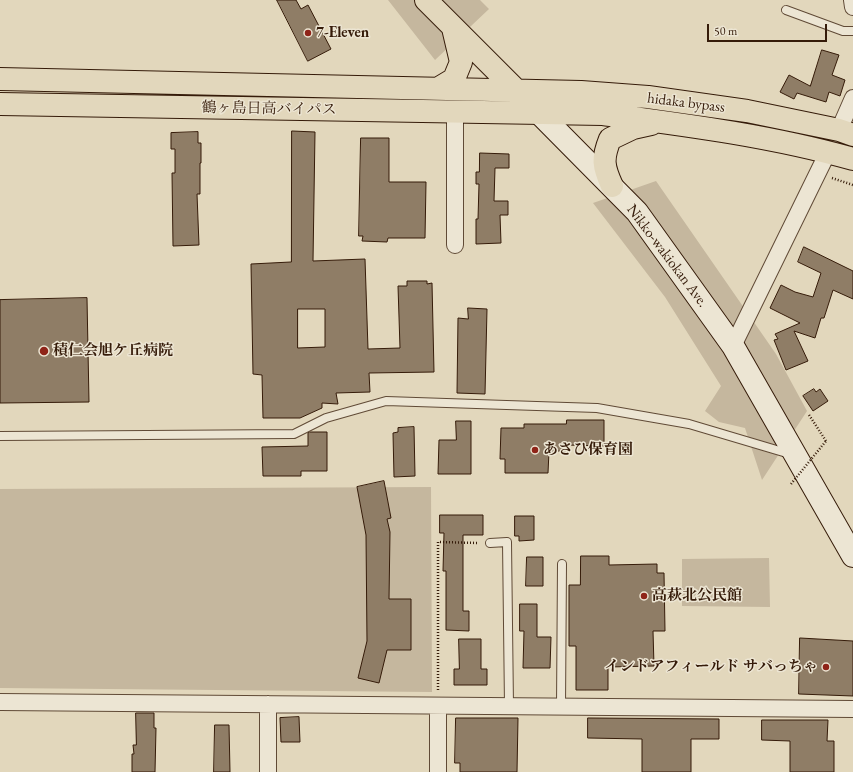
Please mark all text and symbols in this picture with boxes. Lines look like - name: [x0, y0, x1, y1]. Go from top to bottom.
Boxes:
- scale bar: [709, 16, 829, 42]
- text: 50 m: [714, 23, 737, 39]
- place label: 7-Eleven: [316, 24, 369, 42]
- marker: 7-Eleven: [303, 28, 313, 38]
- street label: hidaka bypass: [646, 89, 726, 117]
- street label: 鶴ヶ島日高バイパス: [201, 99, 337, 119]
- street label: Nikko-wakiokan Ave.: [623, 201, 711, 311]
- place label: 積仁会旭ケ丘病院: [53, 342, 173, 360]
- marker: 積仁会旭ケ丘病院: [38, 345, 50, 357]
- place label: あさひ保育園: [543, 441, 633, 459]
- marker: あさひ保育園: [530, 445, 540, 455]
- place label: 高萩北公民館: [652, 587, 742, 605]
- marker: 高萩北公民館: [639, 591, 649, 601]
- place label: インドアフィールド サバっちゃ: [604, 658, 818, 676]
- marker: インドアフィールド サバっちゃ: [821, 662, 831, 672]

